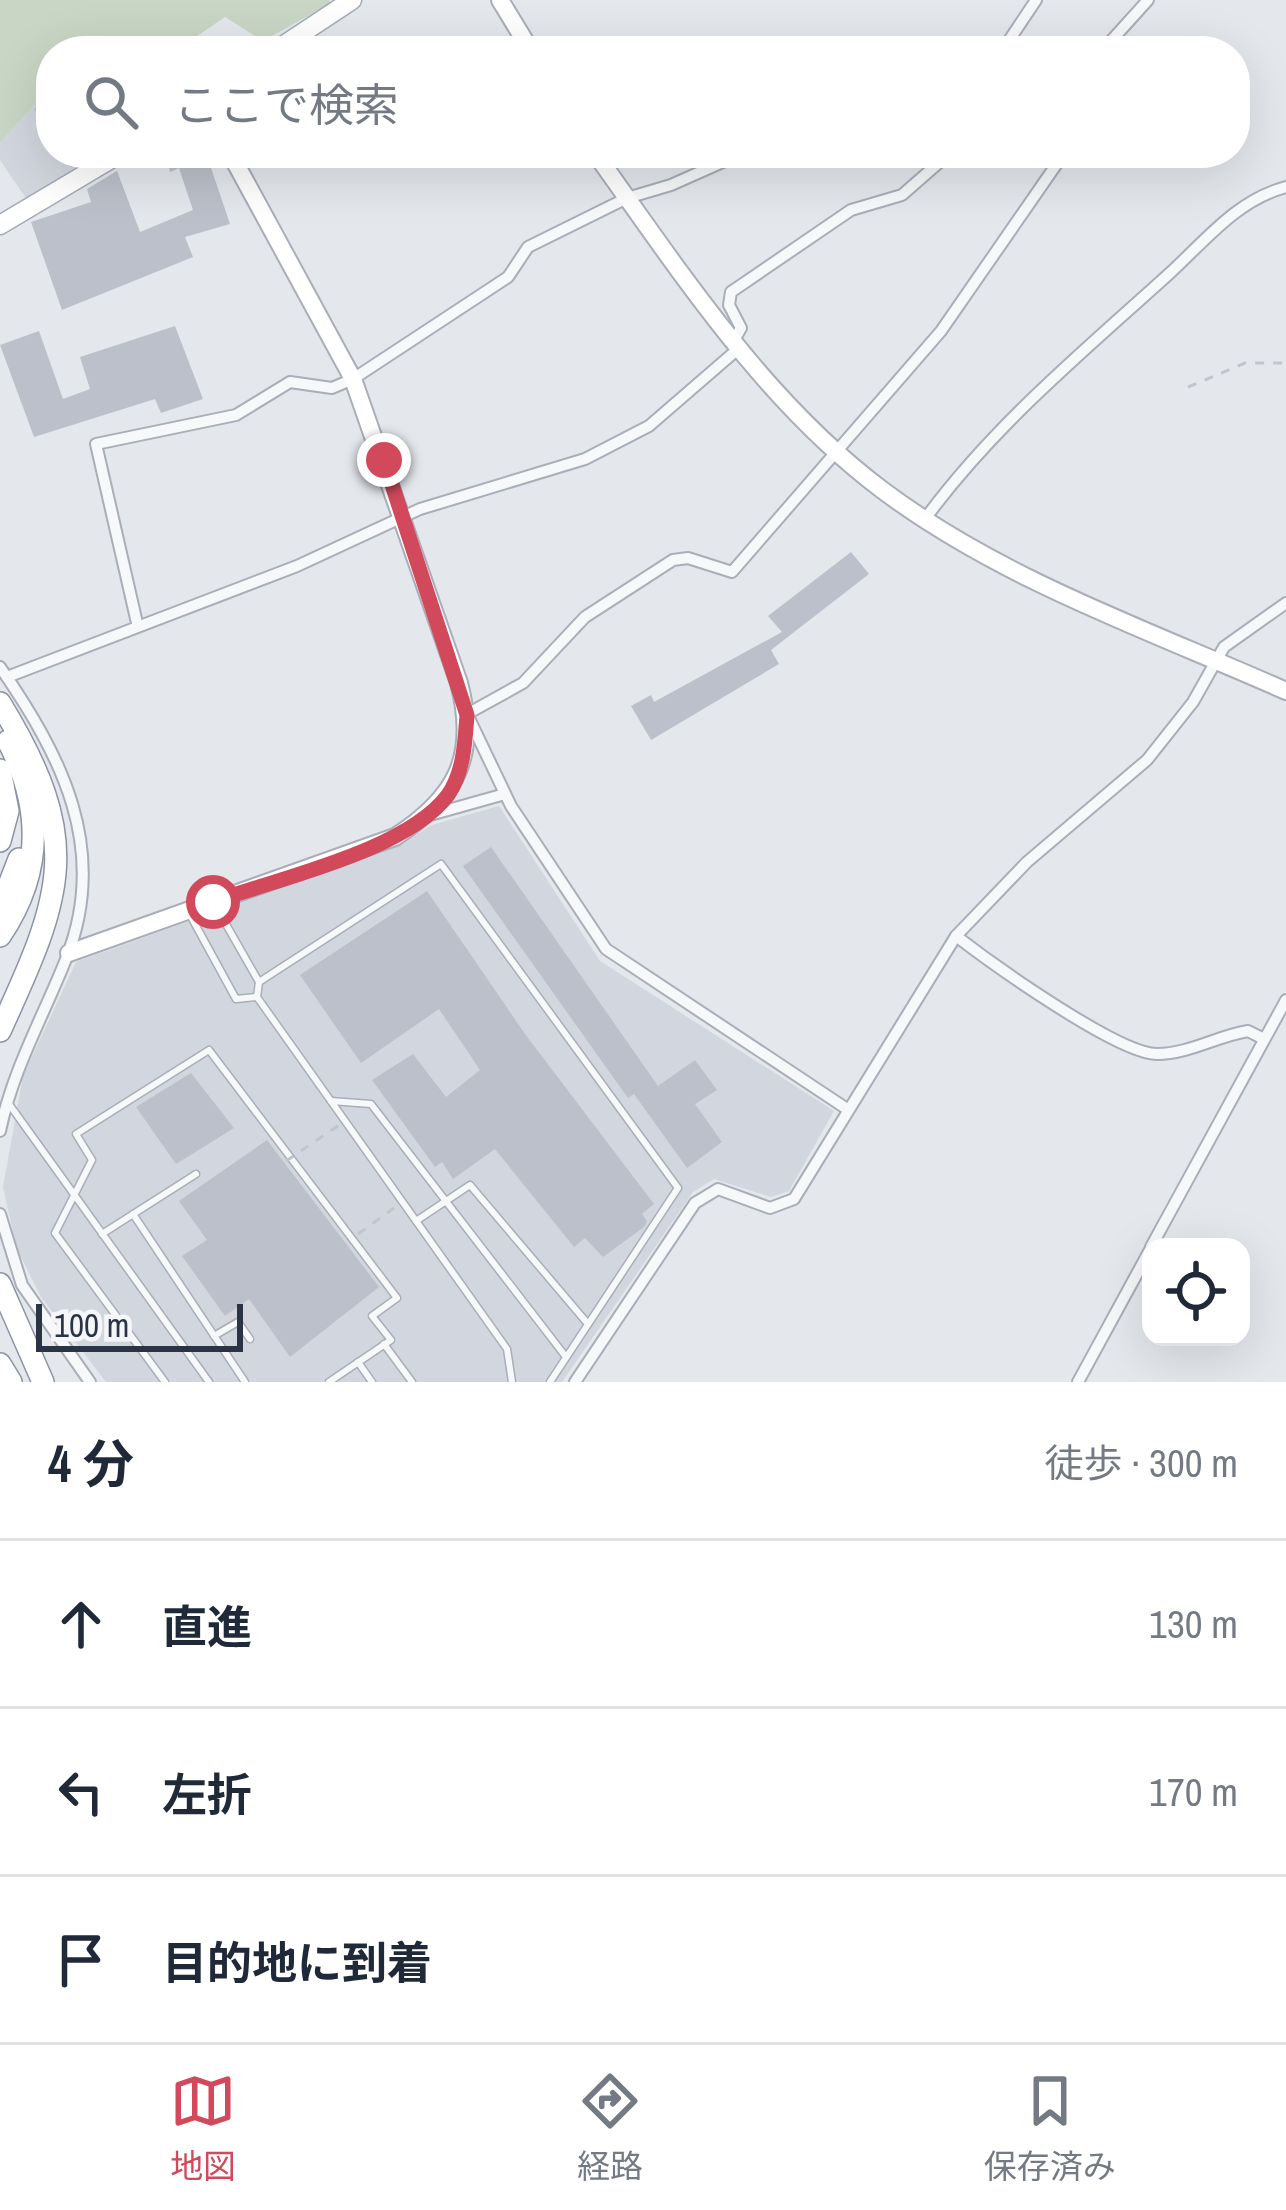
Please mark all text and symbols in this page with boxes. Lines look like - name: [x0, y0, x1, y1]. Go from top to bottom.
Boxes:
- search box: [36, 36, 1250, 168]
- icon: search: [78, 69, 144, 135]
- text: ここで検索: [174, 74, 399, 135]
- route end: [357, 433, 411, 487]
- route start: [186, 875, 240, 929]
- map controls: [1142, 1238, 1250, 1346]
- button: locate: [1142, 1238, 1250, 1346]
- scale bar: [36, 1298, 243, 1351]
- text: 100 m: [54, 1303, 129, 1347]
- text: 4 分: [48, 1429, 134, 1498]
- text: 徒歩 · 300 m: [1044, 1437, 1238, 1489]
- icon: ahead: [48, 1591, 114, 1657]
- text: 直進: [162, 1596, 252, 1657]
- text: 130 m: [1149, 1598, 1238, 1650]
- icon: left: [48, 1759, 114, 1825]
- text: 左折: [162, 1764, 252, 1825]
- text: 170 m: [1149, 1766, 1238, 1818]
- icon: arrive: [48, 1927, 114, 1993]
- text: 目的地に到着: [162, 1932, 432, 1993]
- tab: 地図: [170, 2068, 236, 2188]
- tab: 経路: [577, 2068, 643, 2188]
- tab: 保存済み: [984, 2068, 1116, 2188]

